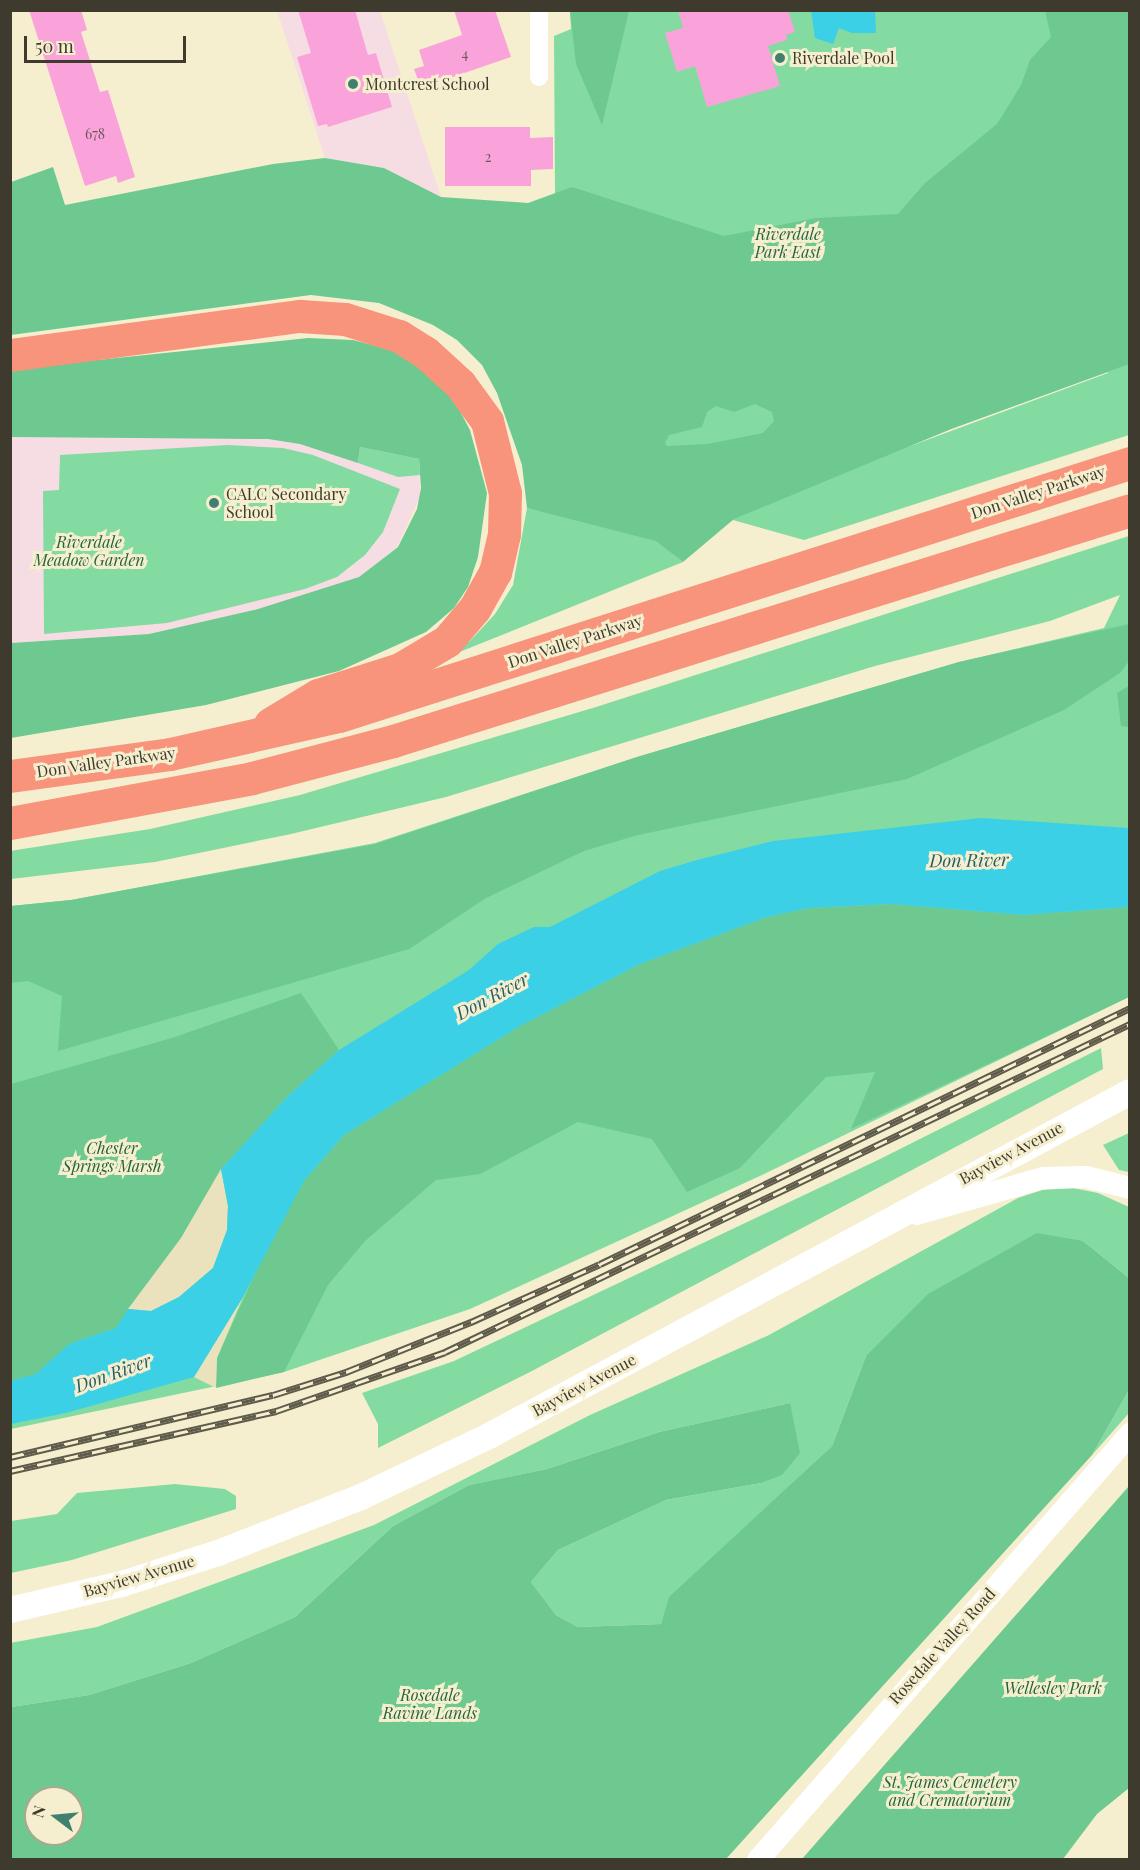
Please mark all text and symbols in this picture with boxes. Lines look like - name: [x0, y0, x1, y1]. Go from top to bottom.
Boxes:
- scale bar: [27, 24, 189, 62]
- text: 50 m: [35, 34, 74, 58]
- house number: 4: [462, 46, 468, 62]
- place label: Riverdale Pool: [792, 48, 895, 68]
- marker: Riverdale Pool: [773, 51, 787, 65]
- place label: Montcrest School: [365, 74, 490, 94]
- marker: Montcrest School: [346, 77, 360, 91]
- house number: 678: [85, 126, 105, 142]
- house number: 2: [485, 149, 491, 165]
- park label: Riverdale Park East: [755, 224, 821, 262]
- street label: Don Valley Parkway: [968, 461, 1108, 523]
- place label: CALC Secondary School: [226, 484, 346, 522]
- marker: CALC Secondary School: [207, 496, 221, 510]
- park label: Riverdale Meadow Garden: [33, 532, 145, 570]
- street label: Don Valley Parkway: [505, 610, 645, 672]
- street label: Don Valley Parkway: [35, 743, 177, 781]
- water label: Don River: [929, 849, 1009, 871]
- water label: Don River: [452, 968, 532, 1024]
- street label: Bayview Avenue: [955, 1117, 1067, 1189]
- park label: Chester Springs Marsh: [62, 1138, 162, 1176]
- water label: Don River: [72, 1349, 154, 1397]
- street label: Bayview Avenue: [528, 1349, 640, 1421]
- street label: Bayview Avenue: [81, 1551, 197, 1601]
- street label: Rosedale Valley Road: [884, 1584, 1000, 1708]
- park label: Wellesley Park: [1004, 1678, 1102, 1698]
- park label: Rosedale Ravine Lands: [383, 1685, 477, 1723]
- park label: St. James Cemetery and Crematorium: [883, 1772, 1017, 1810]
- north arrow: [24, 1786, 84, 1846]
- text: N: [26, 1803, 50, 1820]

